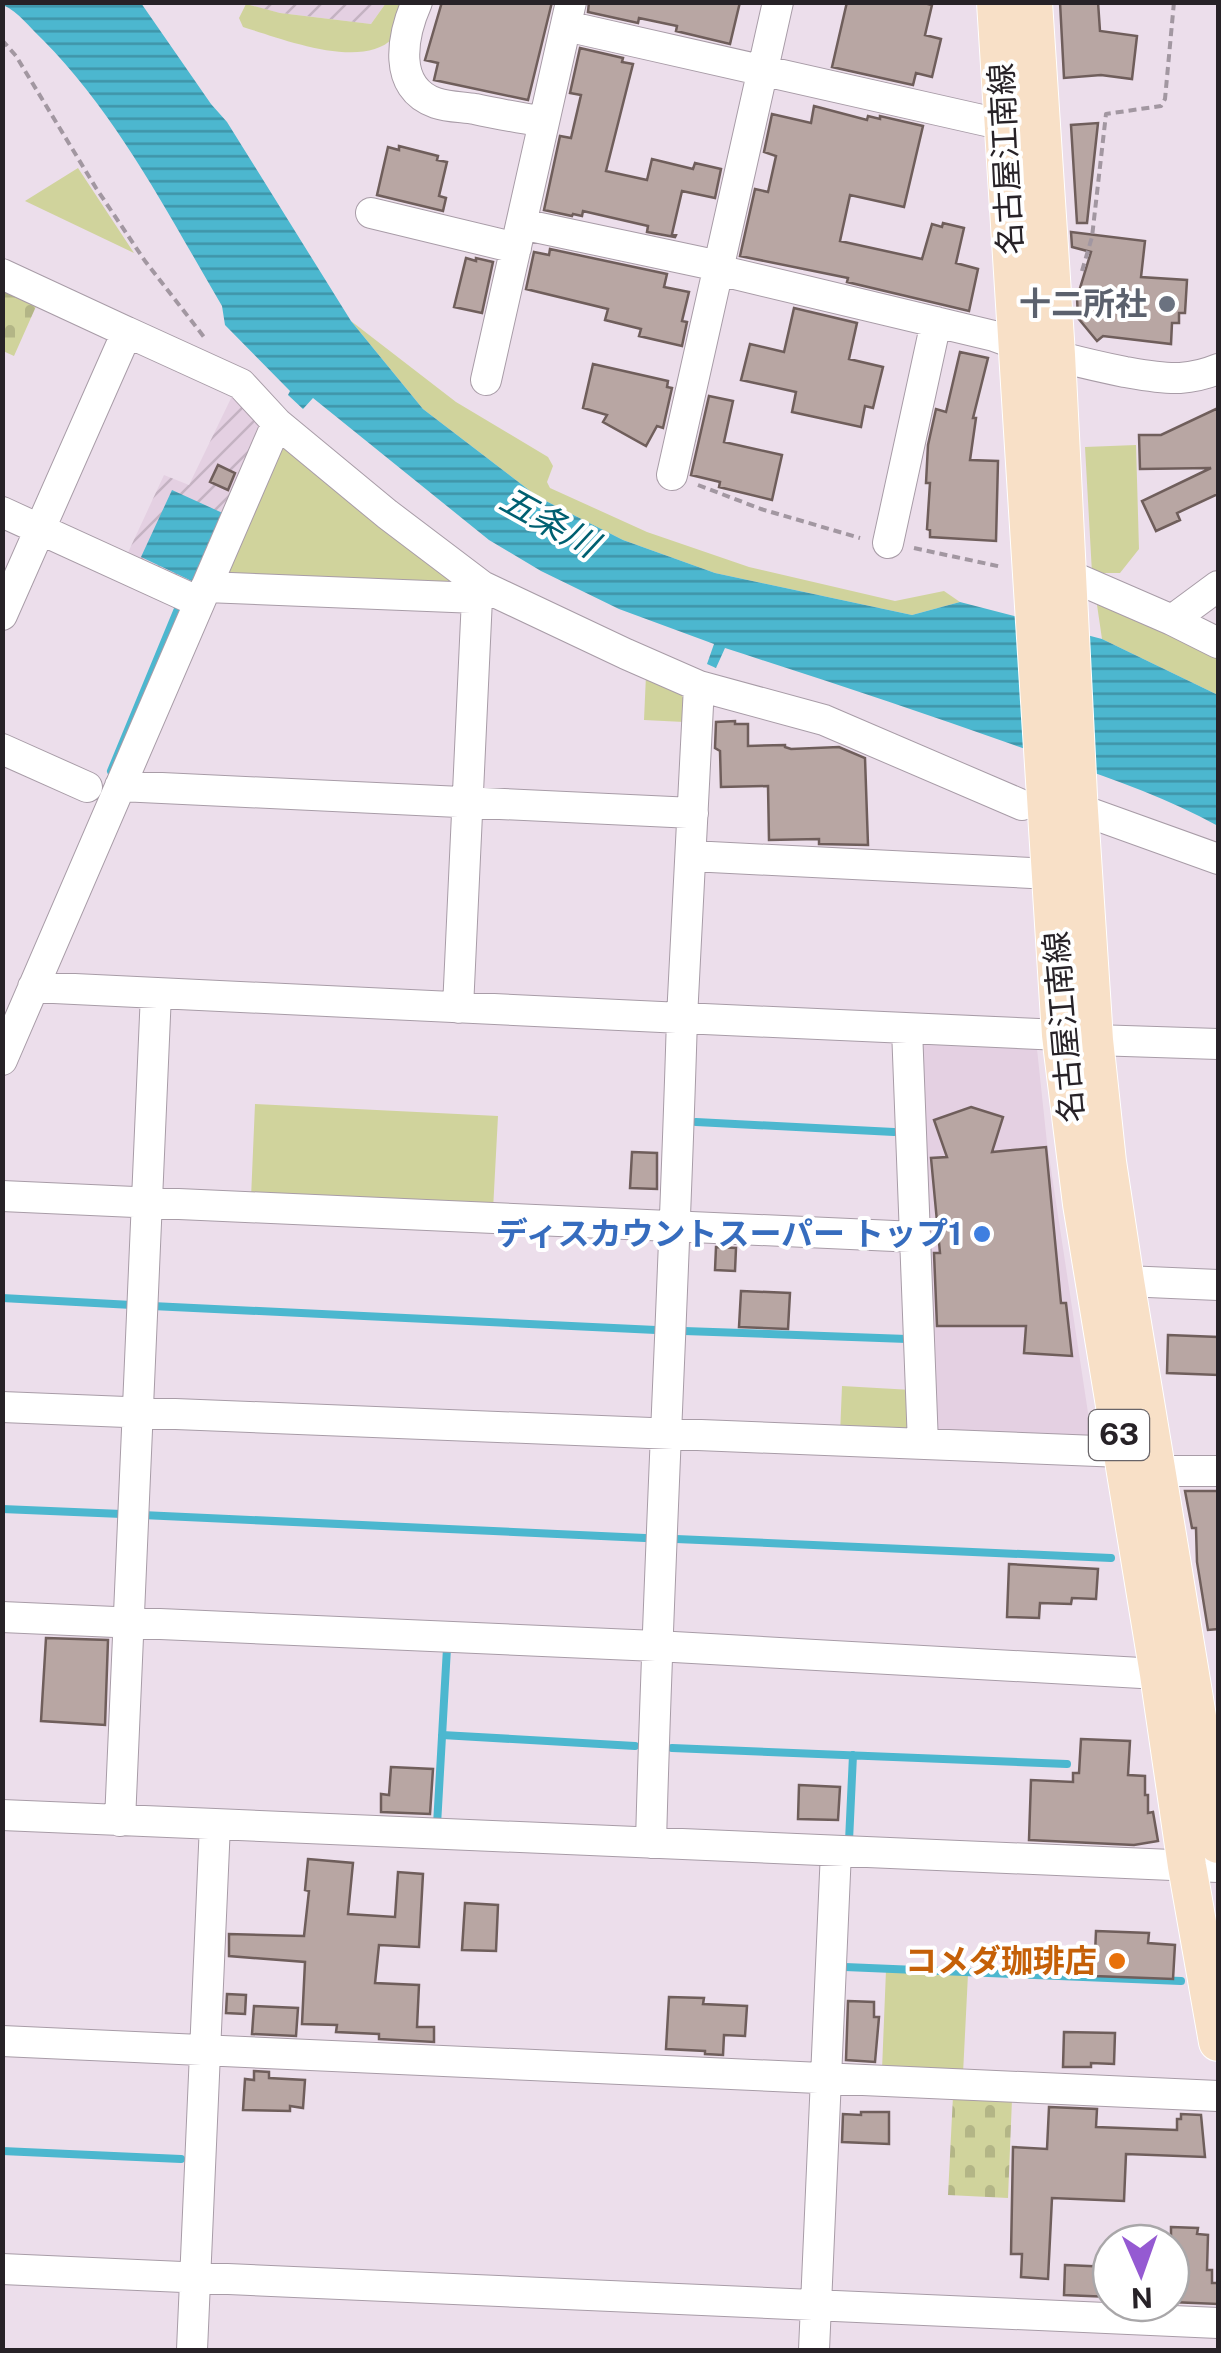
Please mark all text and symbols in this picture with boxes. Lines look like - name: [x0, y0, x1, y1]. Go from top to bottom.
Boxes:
- street label: 名古屋江南線: [982, 62, 1029, 256]
- place label: 十二所社: [1019, 285, 1147, 322]
- marker: 十二所社: [1156, 293, 1178, 315]
- water label: 五条川: [493, 478, 609, 567]
- street label: 名古屋江南線: [1037, 930, 1090, 1124]
- place label: ディスカウントスーパー トップ1: [496, 1215, 962, 1252]
- marker: ディスカウントスーパー トップ1: [971, 1223, 993, 1245]
- road number: 63: [1089, 1410, 1149, 1460]
- place label: コメダ珈琲店: [905, 1942, 1097, 1979]
- marker: コメダ珈琲店: [1106, 1950, 1128, 1972]
- north arrow: [1091, 2223, 1191, 2323]
- text: N: [1130, 2282, 1153, 2315]

